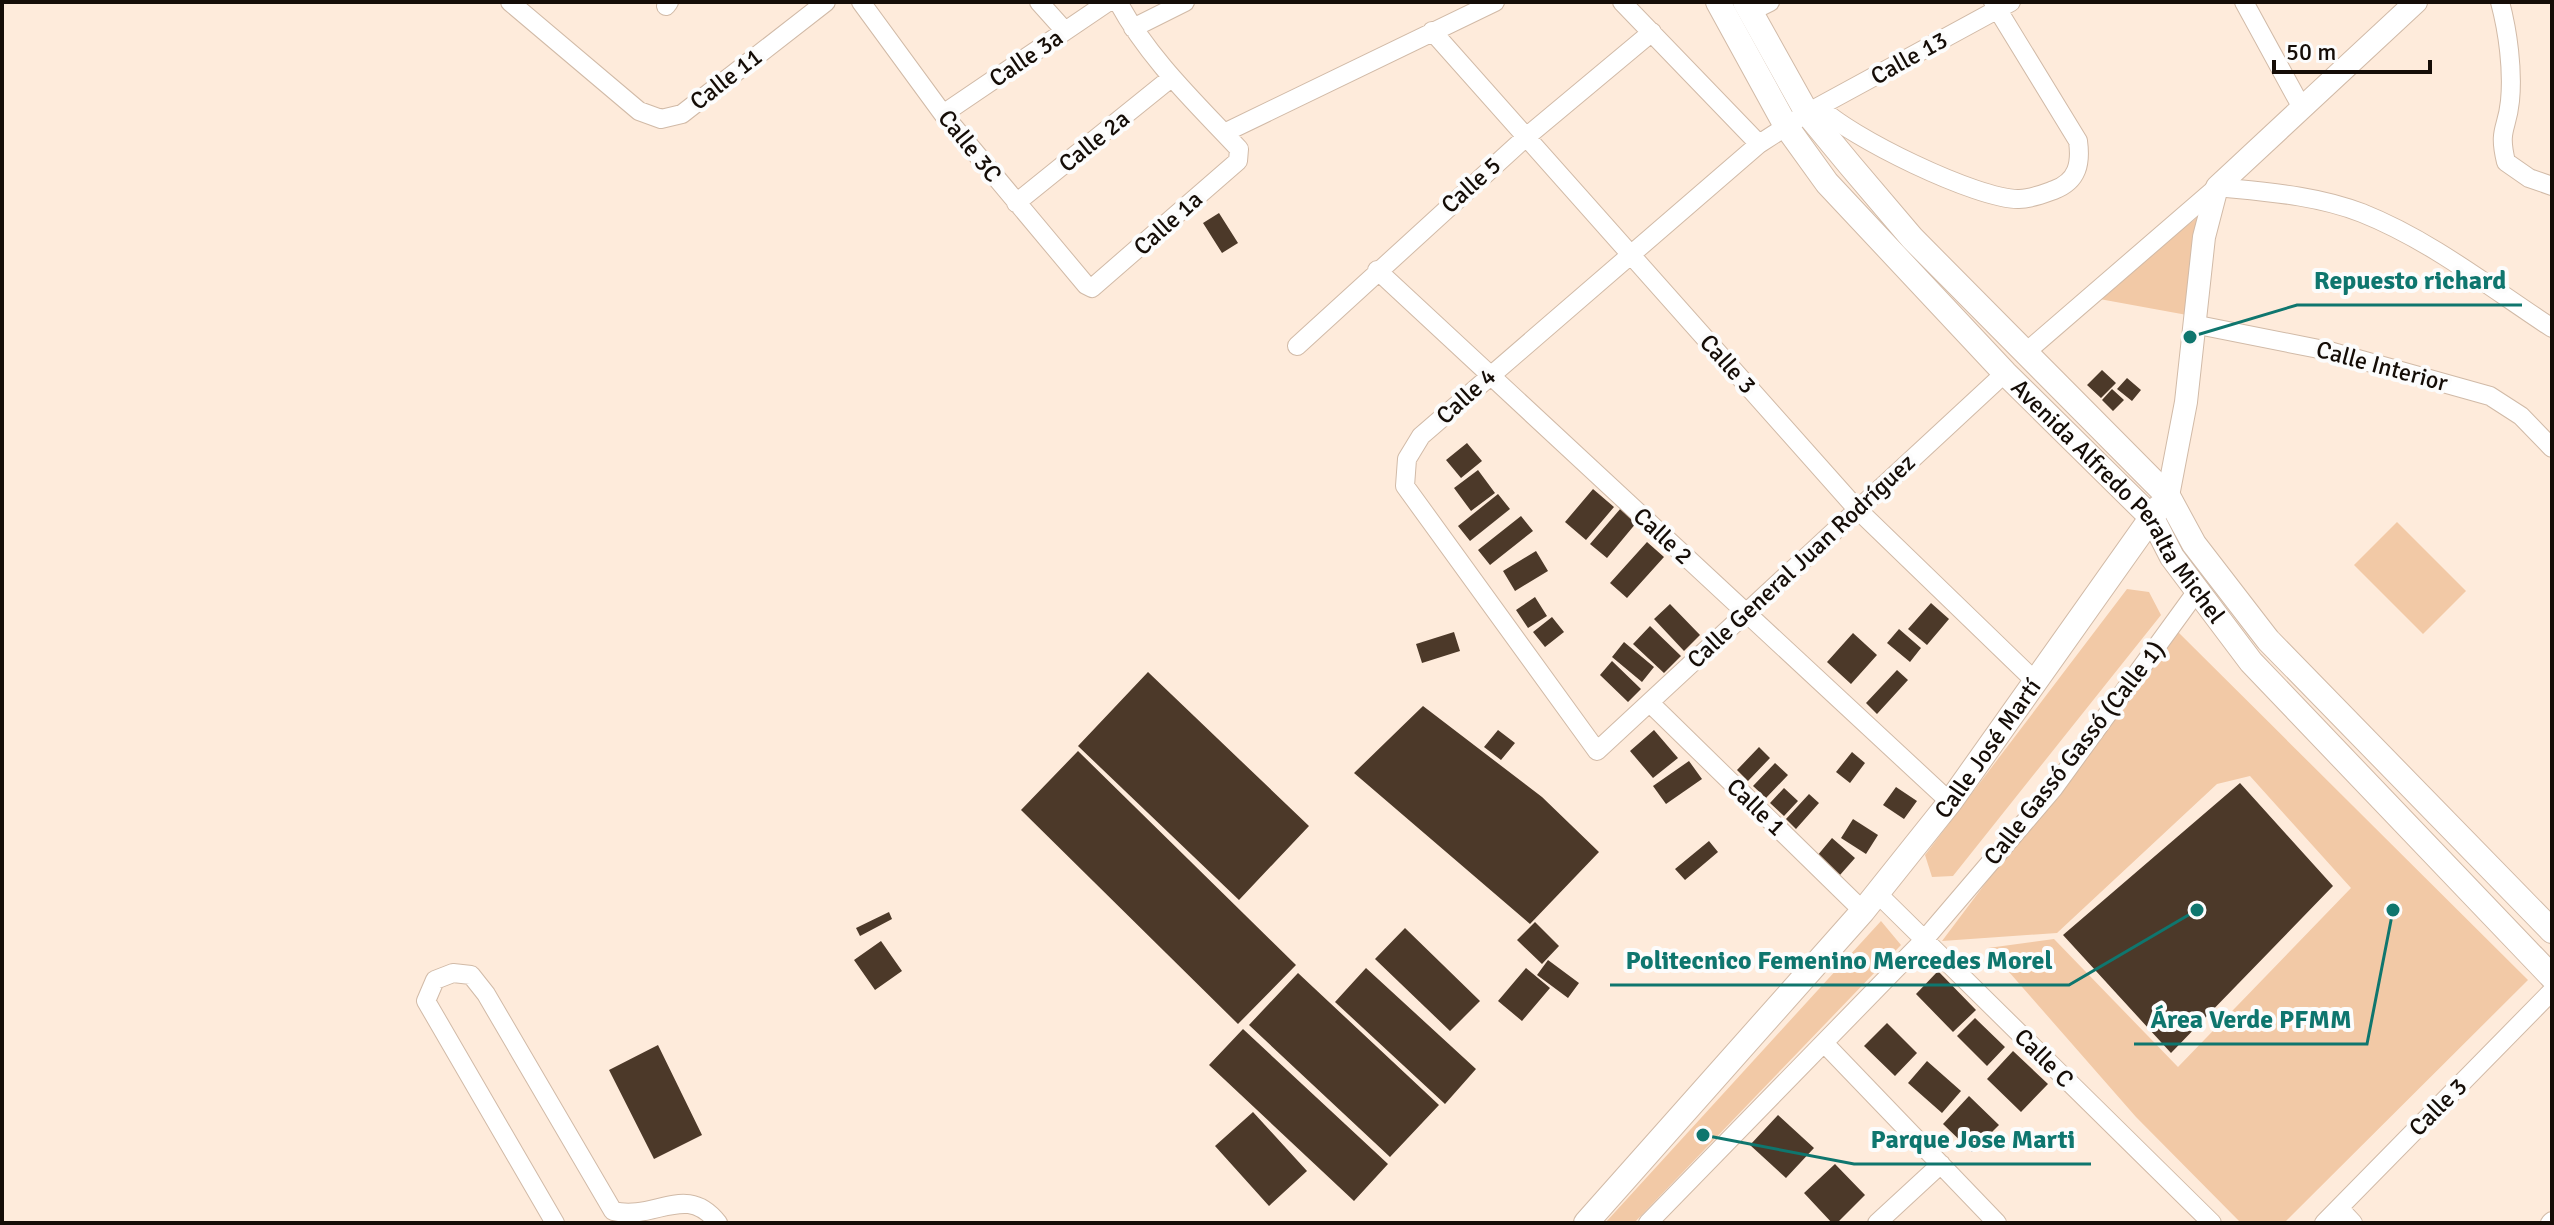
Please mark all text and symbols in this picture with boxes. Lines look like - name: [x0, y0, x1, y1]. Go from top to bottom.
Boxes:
- street label: Calle 3a: [983, 22, 1069, 94]
- scale bar: [2274, 24, 2430, 74]
- street label: Calle 13: [1865, 25, 1953, 91]
- text: 50 m: [2286, 37, 2336, 67]
- street label: Calle 11: [684, 42, 768, 116]
- street label: Calle 2a: [1052, 103, 1136, 179]
- street label: Calle 3C: [932, 104, 1008, 188]
- street label: Calle 5: [1435, 150, 1507, 220]
- street label: Calle 1a: [1127, 184, 1209, 262]
- callout: Repuesto richard: [2297, 255, 2522, 305]
- text: Repuesto richard: [2314, 265, 2506, 297]
- street label: Calle 3: [1693, 328, 1763, 400]
- street label: Calle Interior: [2313, 334, 2451, 398]
- street label: Calle 4: [1430, 361, 1502, 431]
- street label: Avenida Alfredo Peralta Michel: [2005, 372, 2232, 629]
- street label: Calle General Juan Rodríguez: [1681, 447, 1921, 675]
- street label: Calle 2: [1627, 501, 1699, 571]
- street label: Calle Gassó Gassó (Calle 1): [1977, 635, 2171, 871]
- street label: Calle José Martí: [1928, 673, 2048, 825]
- street label: Calle 1: [1720, 772, 1792, 842]
- callout: Politecnico Femenino Mercedes Morel: [1610, 935, 2069, 985]
- text: Politecnico Femenino Mercedes Morel: [1625, 945, 2053, 977]
- callout: Área Verde PFMM: [2134, 994, 2367, 1044]
- text: Área Verde PFMM: [2150, 1004, 2352, 1036]
- street label: Calle C: [2008, 1022, 2080, 1094]
- street label: Calle 3: [2403, 1072, 2473, 1142]
- callout: Parque Jose Marti: [1854, 1114, 2091, 1164]
- text: Parque Jose Marti: [1871, 1124, 2075, 1156]

